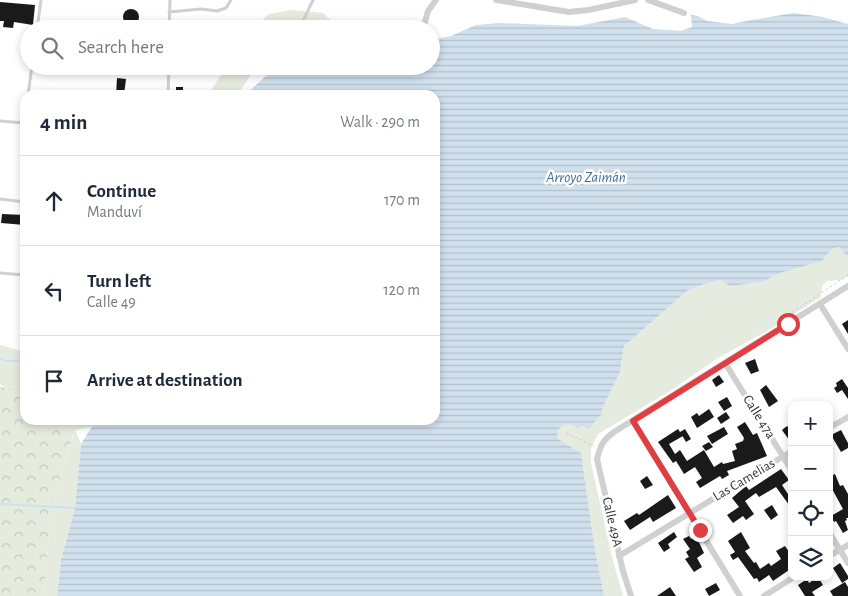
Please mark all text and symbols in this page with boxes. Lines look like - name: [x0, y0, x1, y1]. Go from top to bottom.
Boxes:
- search box: [20, 20, 440, 75]
- icon: search: [38, 34, 66, 62]
- text: Search here: [78, 38, 164, 57]
- text: 4 min: [40, 112, 87, 133]
- text: Walk · 290 m: [340, 114, 420, 130]
- water label: Arroyo Zaimán: [545, 170, 626, 185]
- text: Continue: [87, 182, 156, 201]
- icon: ahead: [40, 187, 68, 215]
- text: 170 m: [384, 192, 420, 208]
- text: Manduví: [87, 204, 142, 220]
- text: Turn left: [87, 272, 151, 291]
- icon: left: [40, 277, 68, 305]
- text: 120 m: [383, 282, 420, 298]
- text: Calle 49: [87, 294, 136, 310]
- route start: [777, 313, 800, 336]
- icon: arrive: [40, 367, 68, 395]
- text: Arrive at destination: [87, 371, 243, 390]
- street label: Calle 47a: [740, 393, 778, 442]
- map controls: [788, 401, 833, 581]
- button: +: [788, 401, 833, 446]
- button: −: [788, 446, 833, 491]
- street label: Las Camelias: [711, 456, 777, 504]
- button: locate: [788, 491, 833, 536]
- street label: Calle 49A: [599, 496, 625, 548]
- route end: [689, 519, 712, 542]
- button: layers: [788, 536, 833, 581]

